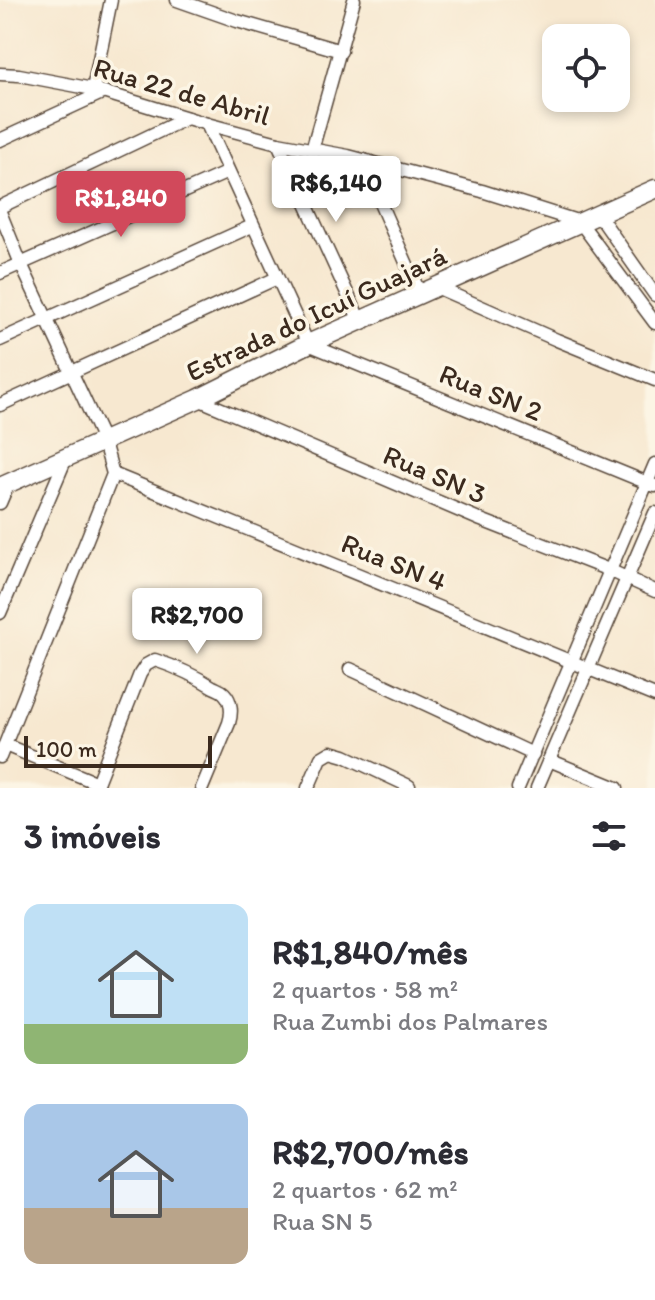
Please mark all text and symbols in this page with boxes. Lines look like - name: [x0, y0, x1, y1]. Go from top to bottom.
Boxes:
- map controls: [542, 24, 630, 112]
- button: locate: [542, 24, 630, 112]
- street label: Rua 22 de Abril: [90, 50, 274, 132]
- pin: R$6,140: [262, 156, 410, 224]
- text: R$6,140: [290, 166, 382, 198]
- pin: R$1,840: [47, 171, 195, 239]
- text: R$1,840: [74, 181, 168, 213]
- street label: Estrada do Icuí Guajará: [180, 238, 452, 388]
- street label: Rua SN 2: [434, 356, 548, 428]
- street label: Rua SN 3: [378, 437, 492, 511]
- street label: Rua SN 4: [337, 526, 452, 598]
- pin: R$2,700: [123, 588, 271, 656]
- text: R$2,700: [150, 598, 244, 630]
- scale bar: [24, 732, 212, 768]
- text: 100 m: [36, 736, 97, 763]
- icon: filters: [587, 814, 631, 858]
- text: 3 imóveis: [24, 816, 161, 857]
- text: R$1,840/mês: [272, 932, 468, 973]
- icon: home: [88, 936, 184, 1032]
- text: 2 quartos · 58 m²: [272, 973, 458, 1005]
- text: Rua Zumbi dos Palmares: [272, 1005, 548, 1037]
- text: R$2,700/mês: [272, 1132, 469, 1173]
- icon: home: [88, 1136, 184, 1232]
- text: 2 quartos · 62 m²: [272, 1173, 458, 1205]
- text: Rua SN 5: [272, 1205, 372, 1237]

